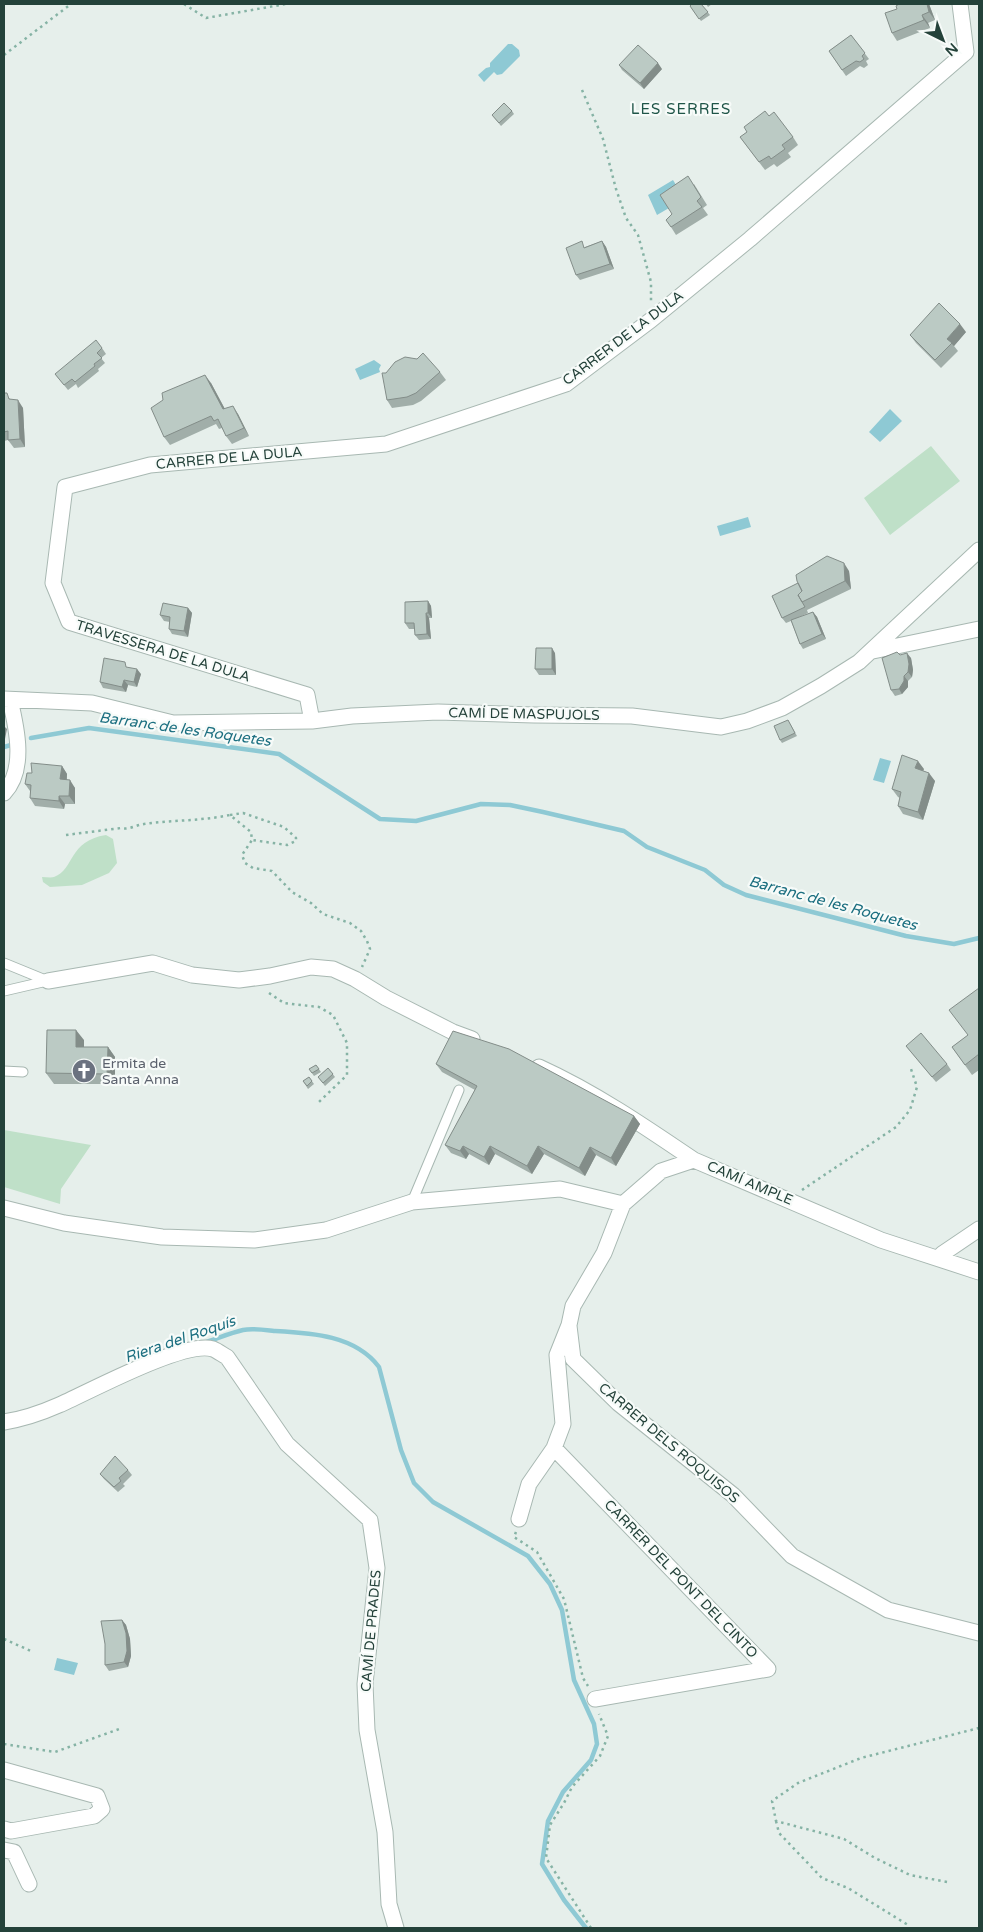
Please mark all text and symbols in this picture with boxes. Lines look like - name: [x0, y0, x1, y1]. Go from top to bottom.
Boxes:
- north arrow: [918, 15, 968, 65]
- text: N: [941, 39, 961, 59]
- district label: LES SERRES: [631, 100, 731, 118]
- street label: CARRER DE LA DULA: [559, 287, 687, 389]
- street label: CARRER DE LA DULA: [155, 443, 303, 473]
- street label: TRAVESSERA DE LA DULA: [74, 616, 252, 686]
- street label: CAMÍ DE MASPUJOLS: [448, 704, 600, 724]
- water label: Barranc de les Roquetes: [98, 708, 274, 750]
- water label: Barranc de les Roquetes: [747, 872, 921, 935]
- place label: Ermita de Santa Anna: [102, 1055, 179, 1088]
- church icon: Ermita de Santa Anna: [71, 1058, 97, 1084]
- street label: CAMÍ AMPLE: [704, 1157, 796, 1209]
- water label: Riera del Roquís: [122, 1311, 239, 1366]
- street label: CARRER DELS ROQUISOS: [595, 1379, 743, 1507]
- street label: CARRER DEL PONT DEL CINTO: [601, 1496, 761, 1662]
- street label: CAMÍ DE PRADES: [357, 1569, 385, 1693]

